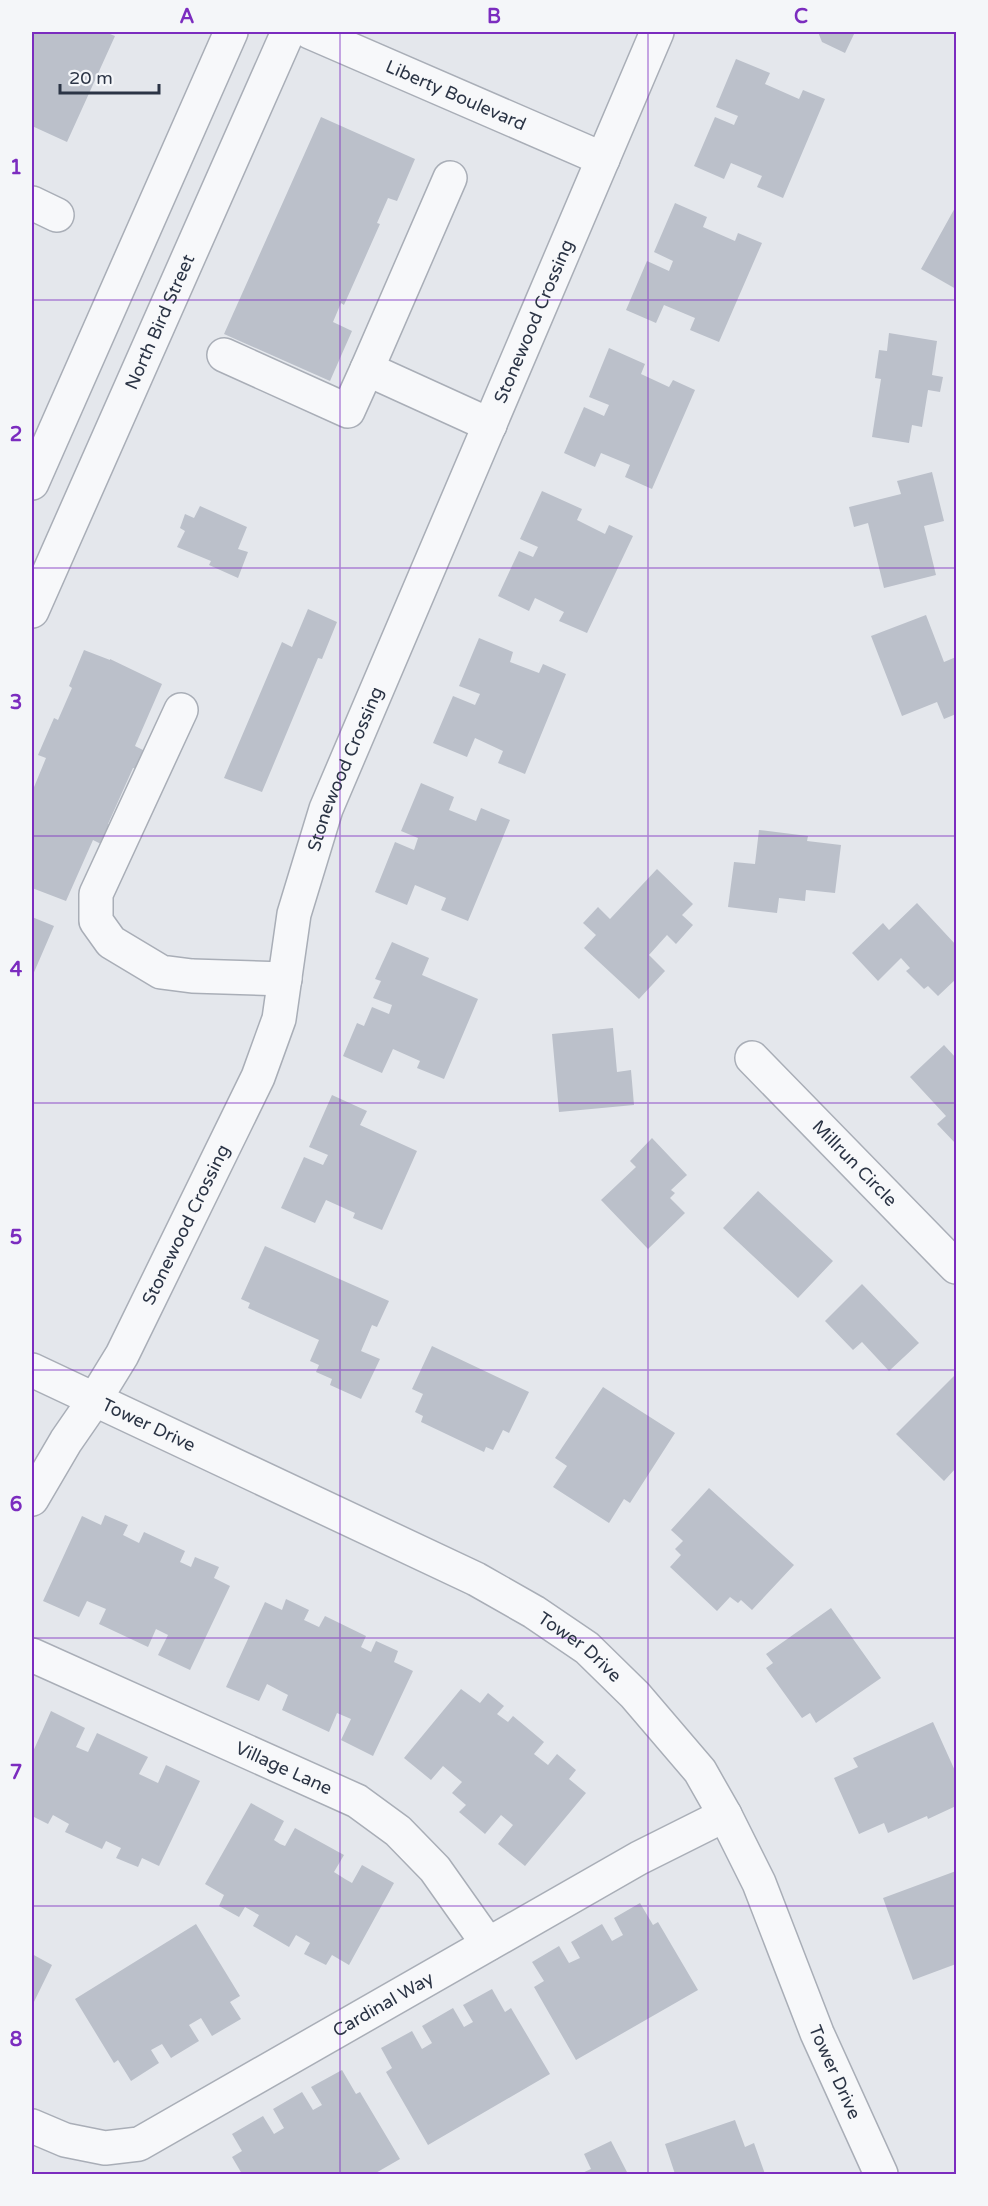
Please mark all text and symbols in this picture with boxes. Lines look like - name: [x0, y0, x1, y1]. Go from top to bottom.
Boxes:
- text: A: [180, 5, 195, 29]
- text: B: [487, 5, 501, 29]
- text: C: [794, 5, 808, 29]
- street label: Liberty Boulevard: [382, 55, 530, 135]
- scale bar: [60, 57, 159, 95]
- text: 20 m: [69, 67, 113, 89]
- text: 1: [10, 156, 22, 180]
- street label: Stonewood Crossing: [489, 236, 578, 406]
- street label: North Bird Street: [120, 251, 199, 393]
- text: 2: [10, 423, 22, 447]
- street label: Stonewood Crossing: [303, 683, 388, 854]
- text: 3: [10, 691, 22, 715]
- text: 4: [10, 958, 23, 982]
- street label: Millrun Circle: [808, 1115, 902, 1211]
- street label: Stonewood Crossing: [137, 1141, 234, 1308]
- text: 5: [10, 1226, 22, 1250]
- street label: Tower Drive: [98, 1393, 199, 1456]
- text: 6: [10, 1493, 22, 1517]
- street label: Tower Drive: [534, 1607, 626, 1687]
- street label: Village Lane: [232, 1737, 336, 1799]
- text: 7: [10, 1761, 22, 1785]
- street label: Cardinal Way: [329, 1967, 438, 2042]
- street label: Tower Drive: [804, 2022, 866, 2123]
- text: 8: [10, 2028, 22, 2052]

